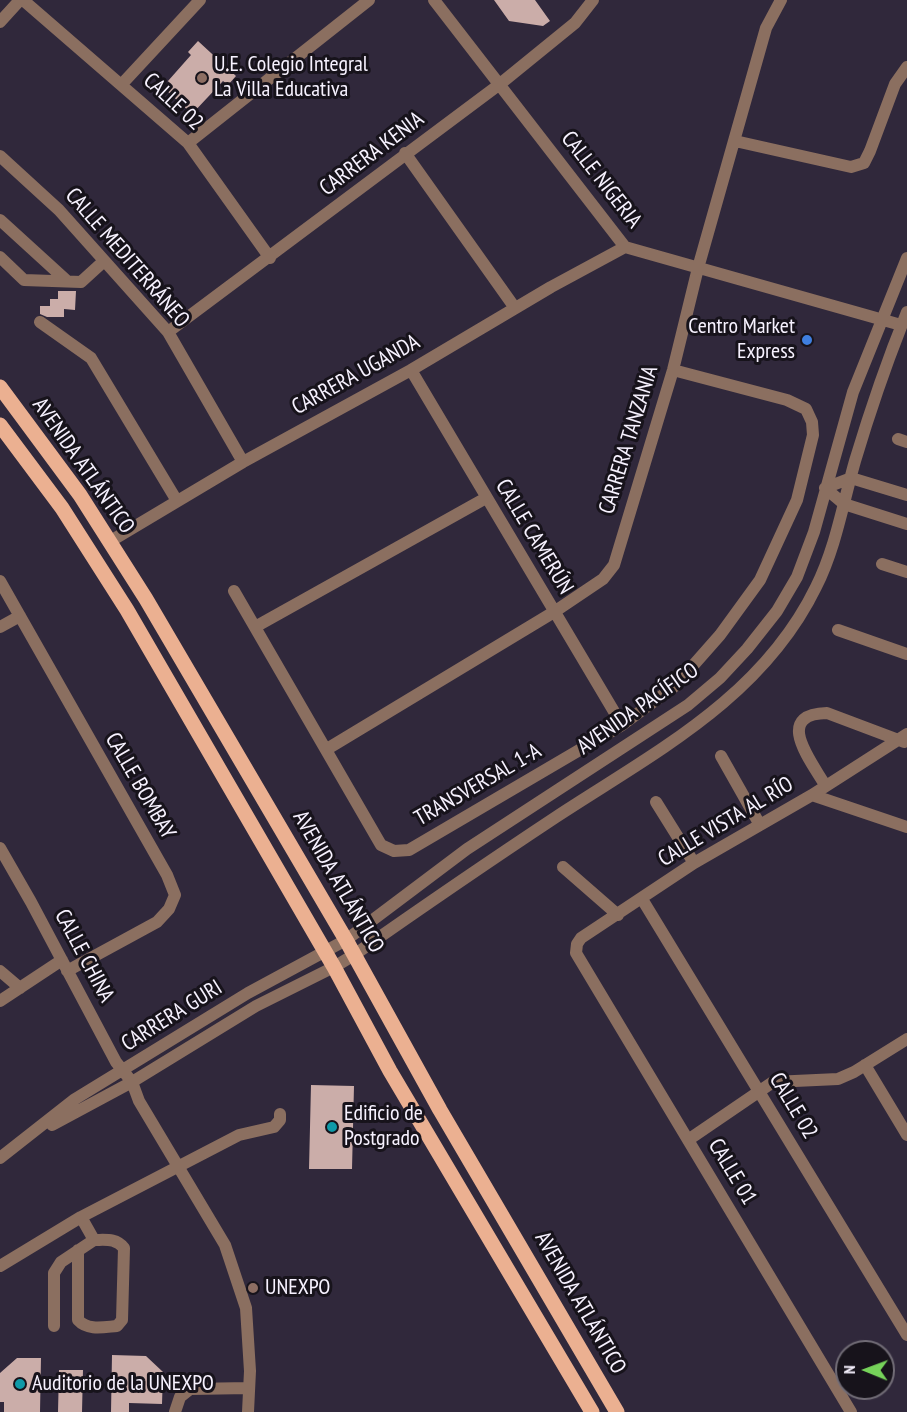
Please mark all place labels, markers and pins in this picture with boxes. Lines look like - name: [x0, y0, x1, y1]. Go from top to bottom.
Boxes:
- place label: U.E. Colegio Integral La Villa Educativa: [214, 52, 368, 104]
- marker: U.E. Colegio Integral La Villa Educativa: [195, 71, 209, 85]
- place label: Centro Market Express: [688, 314, 795, 366]
- marker: Centro Market Express: [800, 333, 814, 347]
- place label: Edificio de Postgrado: [344, 1101, 423, 1152]
- marker: Edificio de Postgrado: [325, 1120, 339, 1134]
- place label: UNEXPO: [265, 1275, 330, 1301]
- marker: UNEXPO: [246, 1281, 260, 1295]
- place label: Auditorio de la UNEXPO: [32, 1371, 214, 1397]
- marker: Auditorio de la UNEXPO: [13, 1377, 27, 1391]

